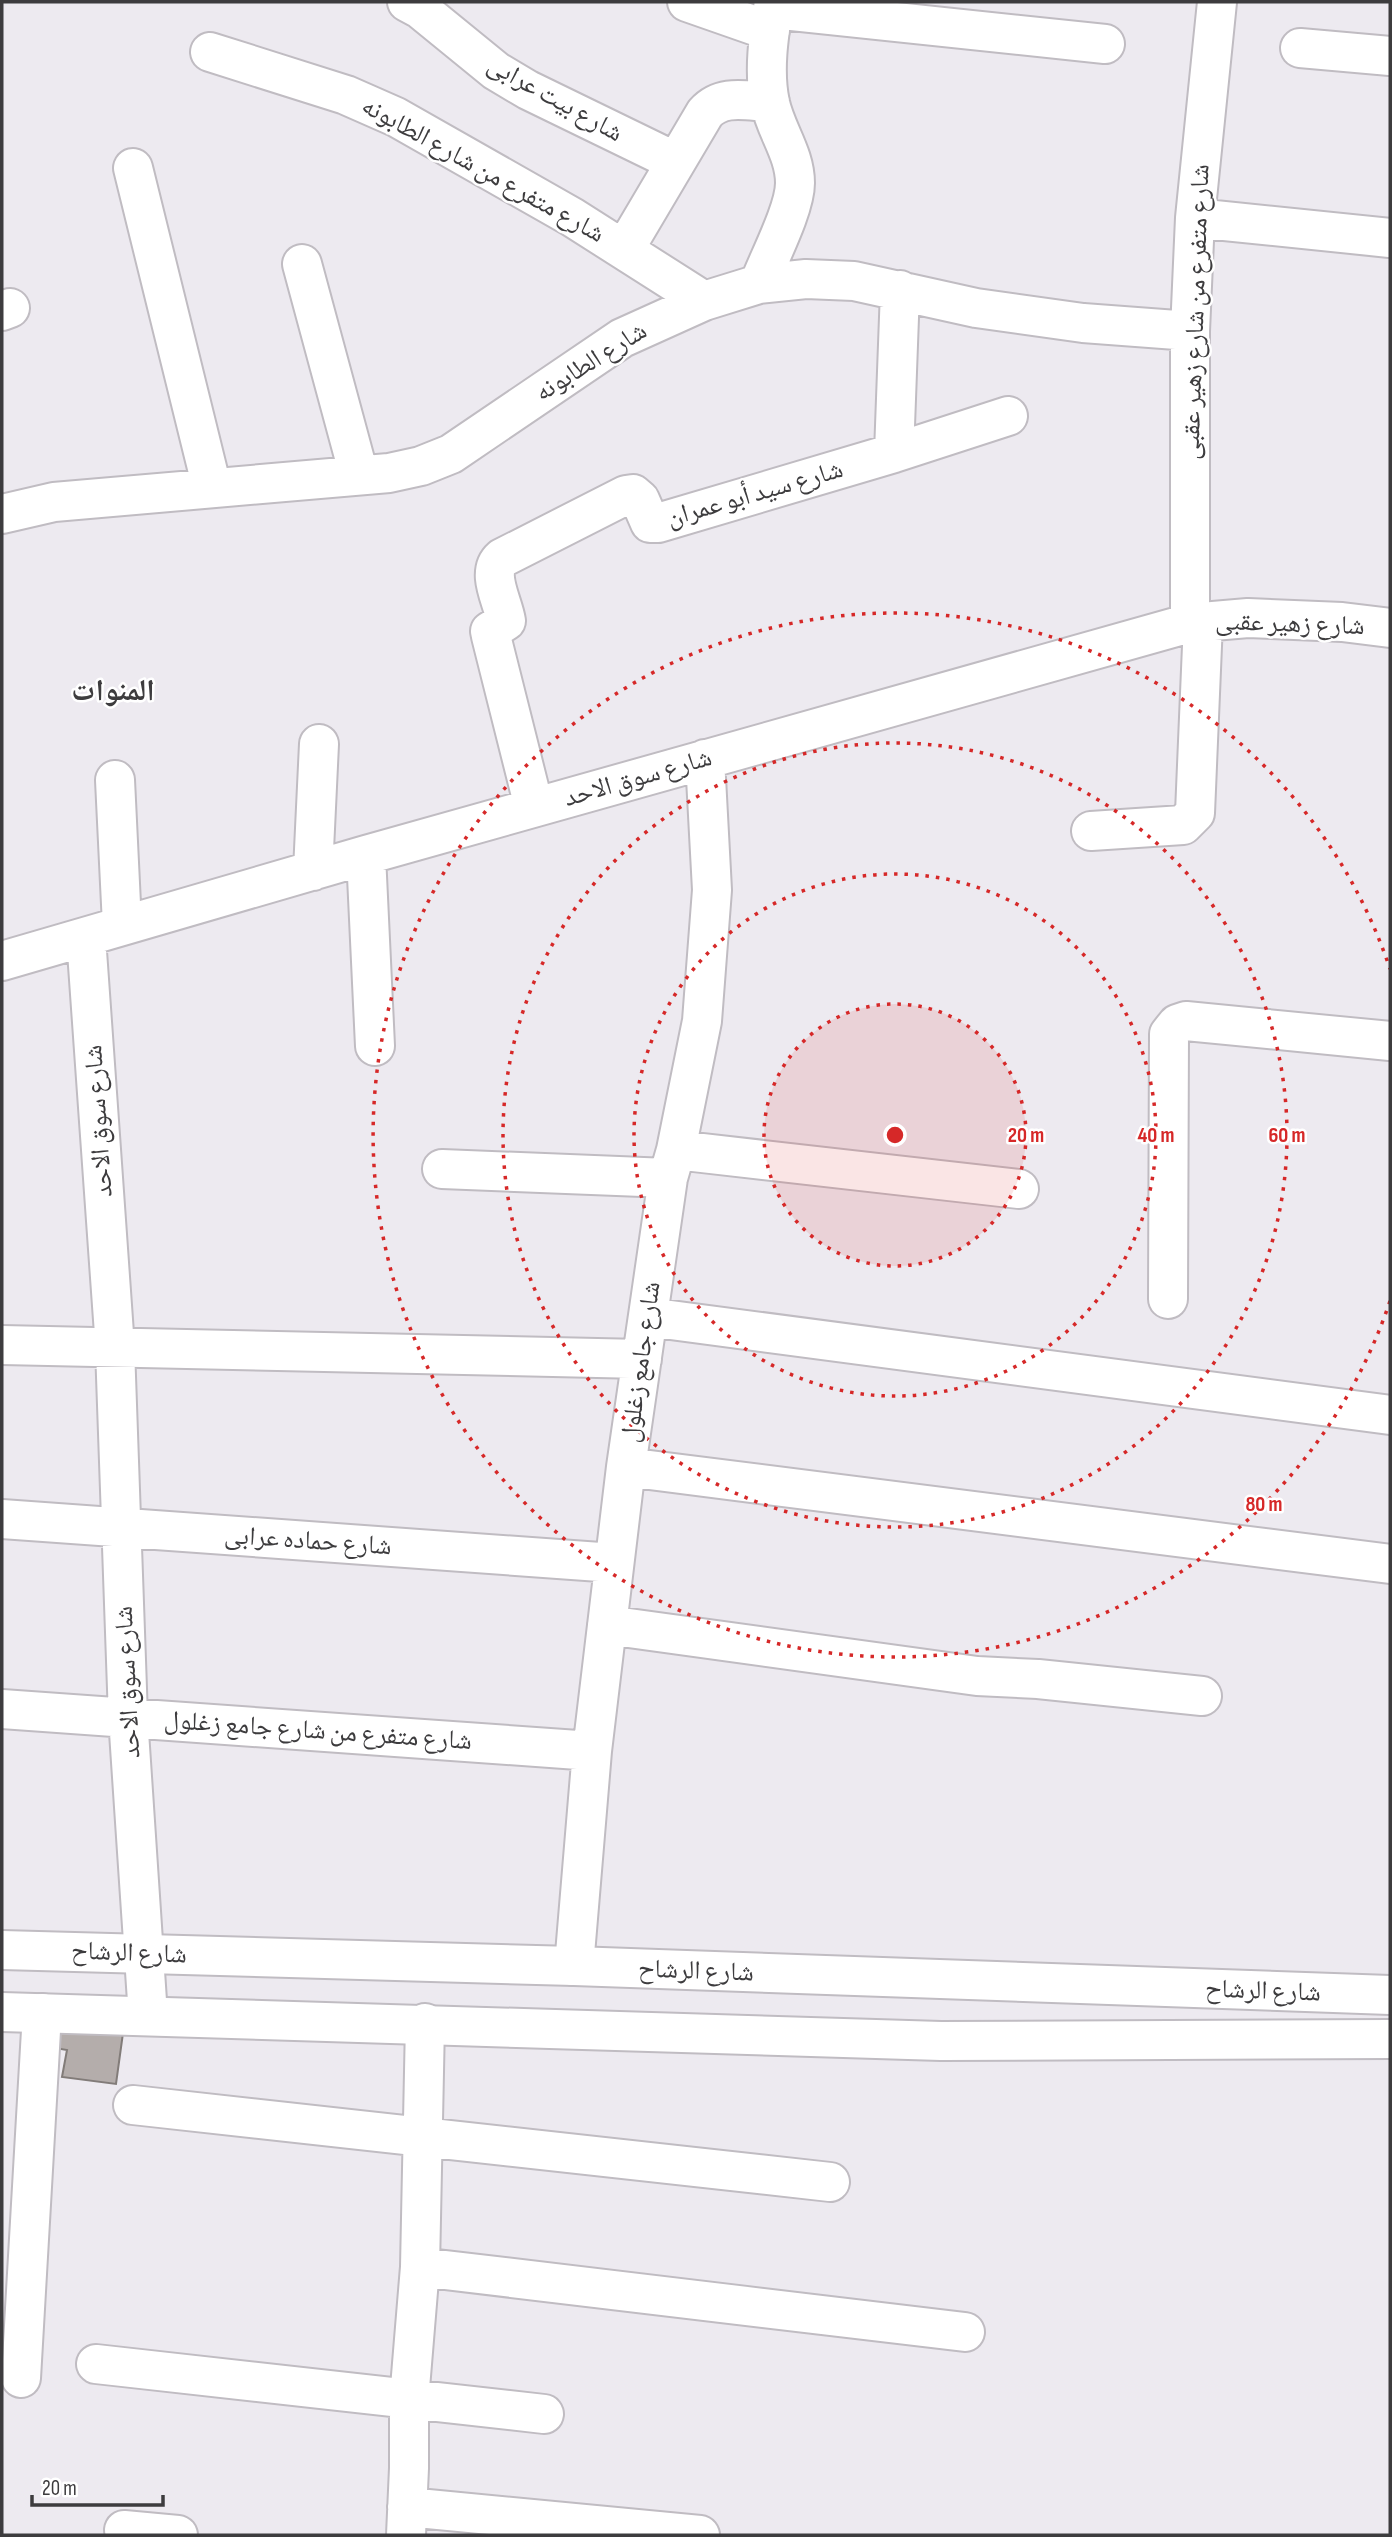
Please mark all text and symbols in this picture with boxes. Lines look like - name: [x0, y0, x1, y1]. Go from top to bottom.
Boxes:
- street label: شارع بيت عرابى: [482, 49, 628, 149]
- street label: شارع متفرع من شارع الطابونه: [356, 90, 610, 250]
- street label: شارع متفرع من شارع زهير عقبى: [1175, 164, 1217, 460]
- street label: شارع الطابونه: [529, 315, 653, 409]
- street label: شارع سيد أبو عمران: [663, 452, 847, 534]
- street label: شارع زهير عقبى: [1215, 606, 1365, 642]
- district label: المنوات: [71, 673, 155, 709]
- street label: شارع سوق الاحد: [561, 742, 715, 814]
- street label: شارع سوق الاحد: [78, 1044, 120, 1198]
- centre of rings: [883, 1123, 907, 1147]
- text: 20 m: [1008, 1123, 1044, 1148]
- text: 40 m: [1138, 1123, 1174, 1148]
- text: 60 m: [1268, 1123, 1306, 1148]
- street label: شارع جامع زغلول: [614, 1280, 668, 1444]
- text: 80 m: [1245, 1492, 1283, 1517]
- street label: شارع حماده عرابى: [223, 1520, 393, 1562]
- street label: شارع سوق الاحد: [109, 1605, 147, 1759]
- street label: شارع متفرع من شارع جامع زغلول: [163, 1705, 473, 1757]
- street label: شارع الرشاح: [70, 1935, 188, 1971]
- street label: شارع الرشاح: [637, 1953, 755, 1989]
- street label: شارع الرشاح: [1204, 1973, 1322, 2009]
- scale bar: [32, 2464, 163, 2508]
- text: 20 m: [42, 2476, 77, 2501]

